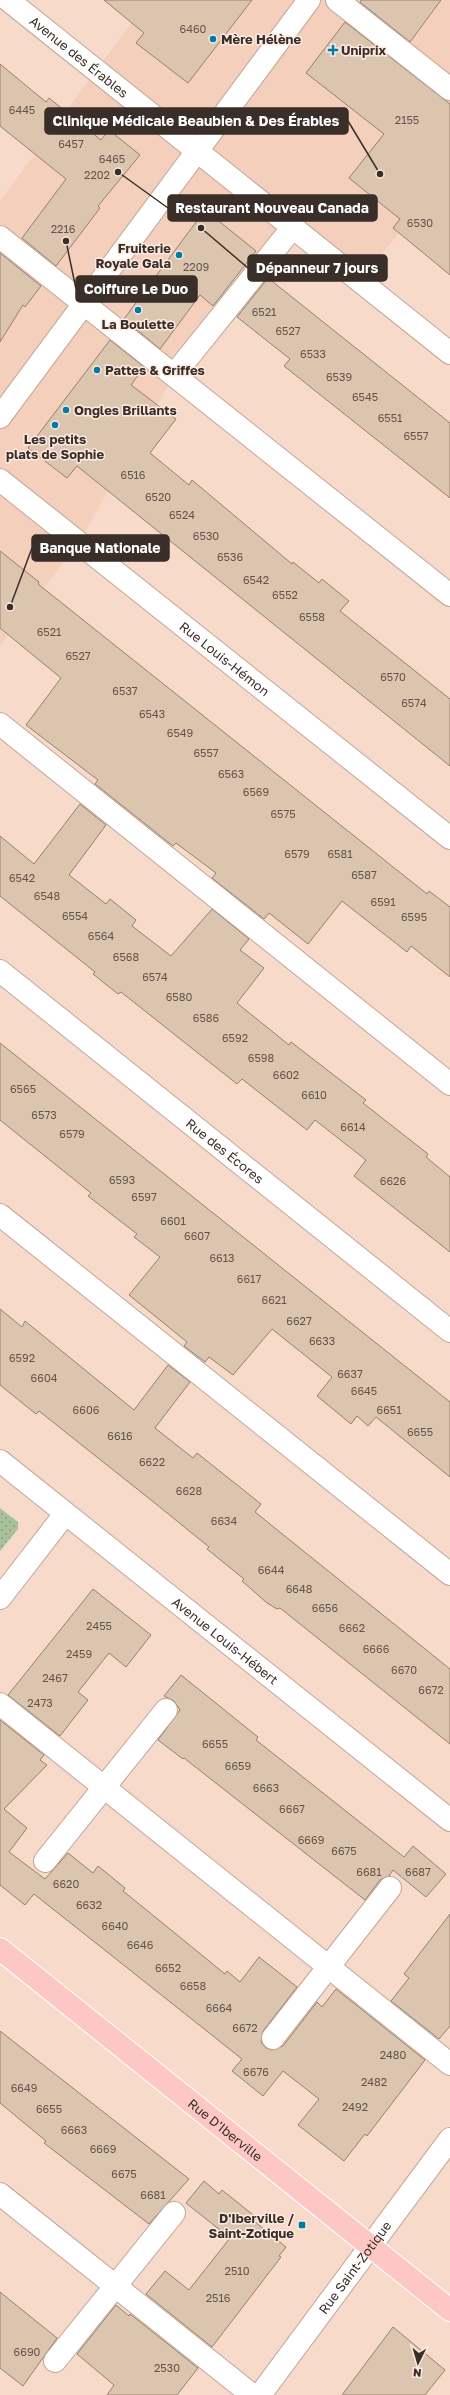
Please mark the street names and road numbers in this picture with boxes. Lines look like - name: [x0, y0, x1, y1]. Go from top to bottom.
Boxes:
- street label: Avenue des Érables: [27, 13, 132, 101]
- street label: Rue Louis-Hémon: [176, 618, 273, 699]
- street label: Rue des Écores: [183, 1115, 267, 1187]
- street label: Avenue Louis-Hébert: [169, 1594, 281, 1688]
- street label: Rue D'Iberville: [185, 2095, 266, 2165]
- street label: Rue Saint-Zotique: [315, 2218, 394, 2317]

